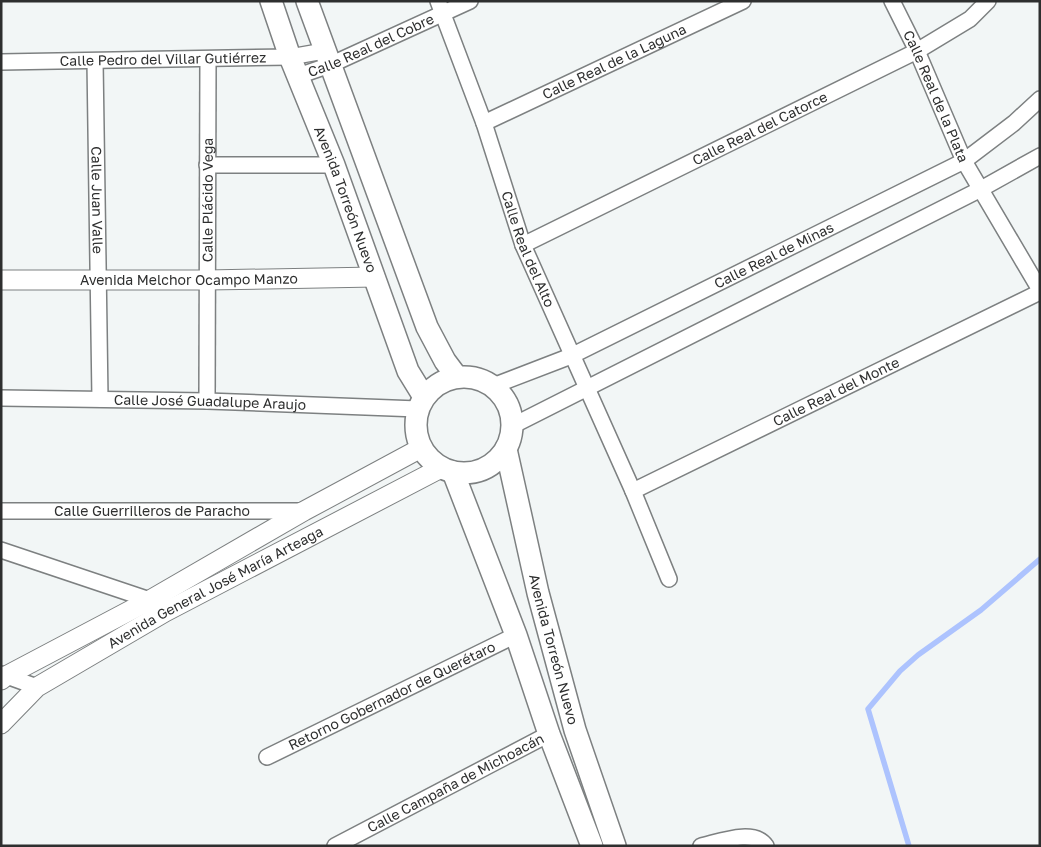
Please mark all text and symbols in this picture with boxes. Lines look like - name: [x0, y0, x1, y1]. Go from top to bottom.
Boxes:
- street label: Calle Real del Cobre: [305, 10, 436, 80]
- street label: Calle Real de la Laguna: [539, 20, 689, 102]
- street label: Calle Real de la Plata: [900, 27, 973, 165]
- street label: Calle Pedro del Villar Gutiérrez: [60, 48, 266, 69]
- street label: Calle Real del Catorce: [689, 88, 830, 168]
- street label: Avenida Torreón Nuevo: [311, 123, 381, 275]
- street label: Calle Plácido Vega: [198, 138, 216, 262]
- street label: Calle Juan Valle: [88, 146, 107, 254]
- street label: Calle Real del Alto: [498, 189, 559, 310]
- street label: Calle Real de Minas: [711, 218, 836, 292]
- street label: Avenida Melchor Ocampo Manzo: [80, 269, 298, 288]
- street label: Calle Real del Monte: [770, 353, 902, 429]
- street label: Calle José Guadalupe Araujo: [114, 391, 306, 413]
- street label: Calle Guerrilleros de Paracho: [54, 502, 250, 519]
- street label: Avenida General José María Arteaga: [104, 522, 326, 652]
- street label: Avenida Torreón Nuevo: [526, 573, 582, 726]
- street label: Retorno Gobernador de Querétaro: [285, 637, 498, 753]
- street label: Calle Campaña de Michoacán: [364, 729, 547, 836]

